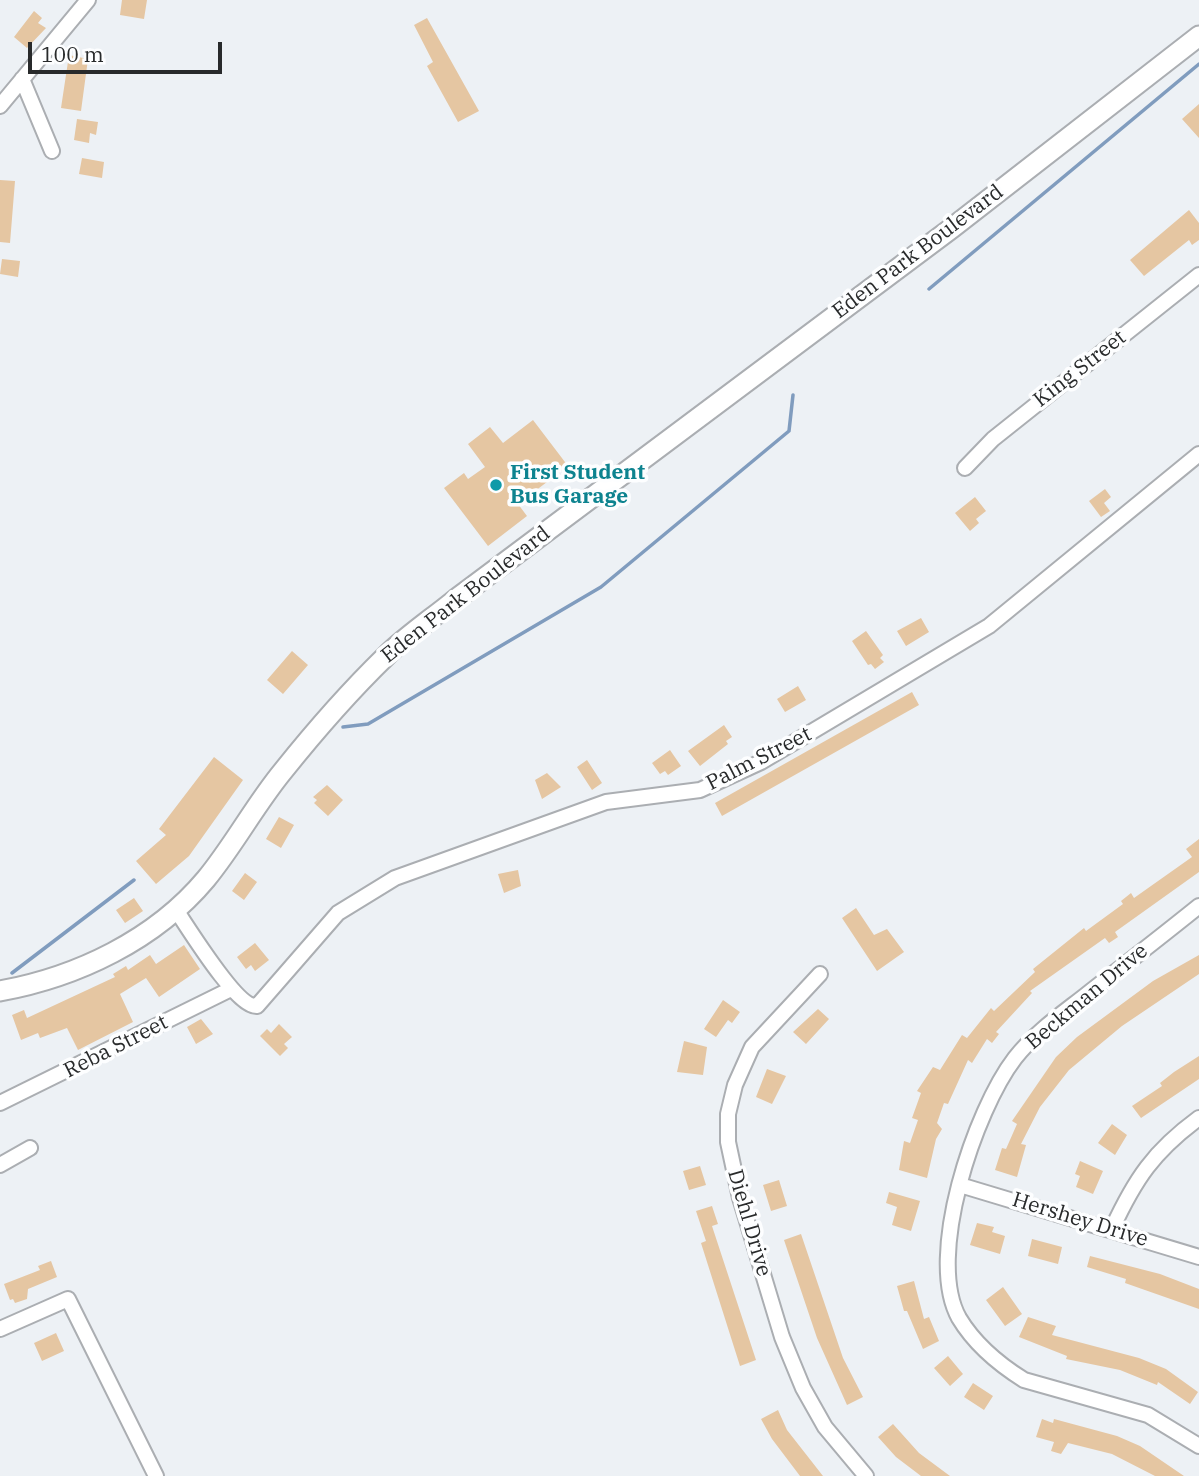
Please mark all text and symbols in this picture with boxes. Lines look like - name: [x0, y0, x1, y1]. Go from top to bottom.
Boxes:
- scale bar: [32, 28, 226, 72]
- text: 100 m: [41, 40, 104, 68]
- street label: Eden Park Boulevard: [828, 180, 1008, 324]
- street label: King Street: [1029, 325, 1131, 413]
- place label: First Student Bus Garage: [510, 460, 645, 510]
- marker: First Student Bus Garage: [488, 477, 504, 493]
- street label: Eden Park Boulevard: [377, 521, 555, 669]
- street label: Palm Street: [702, 722, 816, 796]
- street label: Beckman Drive: [1021, 939, 1153, 1055]
- street label: Reba Street: [60, 1010, 172, 1084]
- street label: Diehl Drive: [722, 1167, 776, 1279]
- street label: Hershey Drive: [1009, 1187, 1151, 1253]

